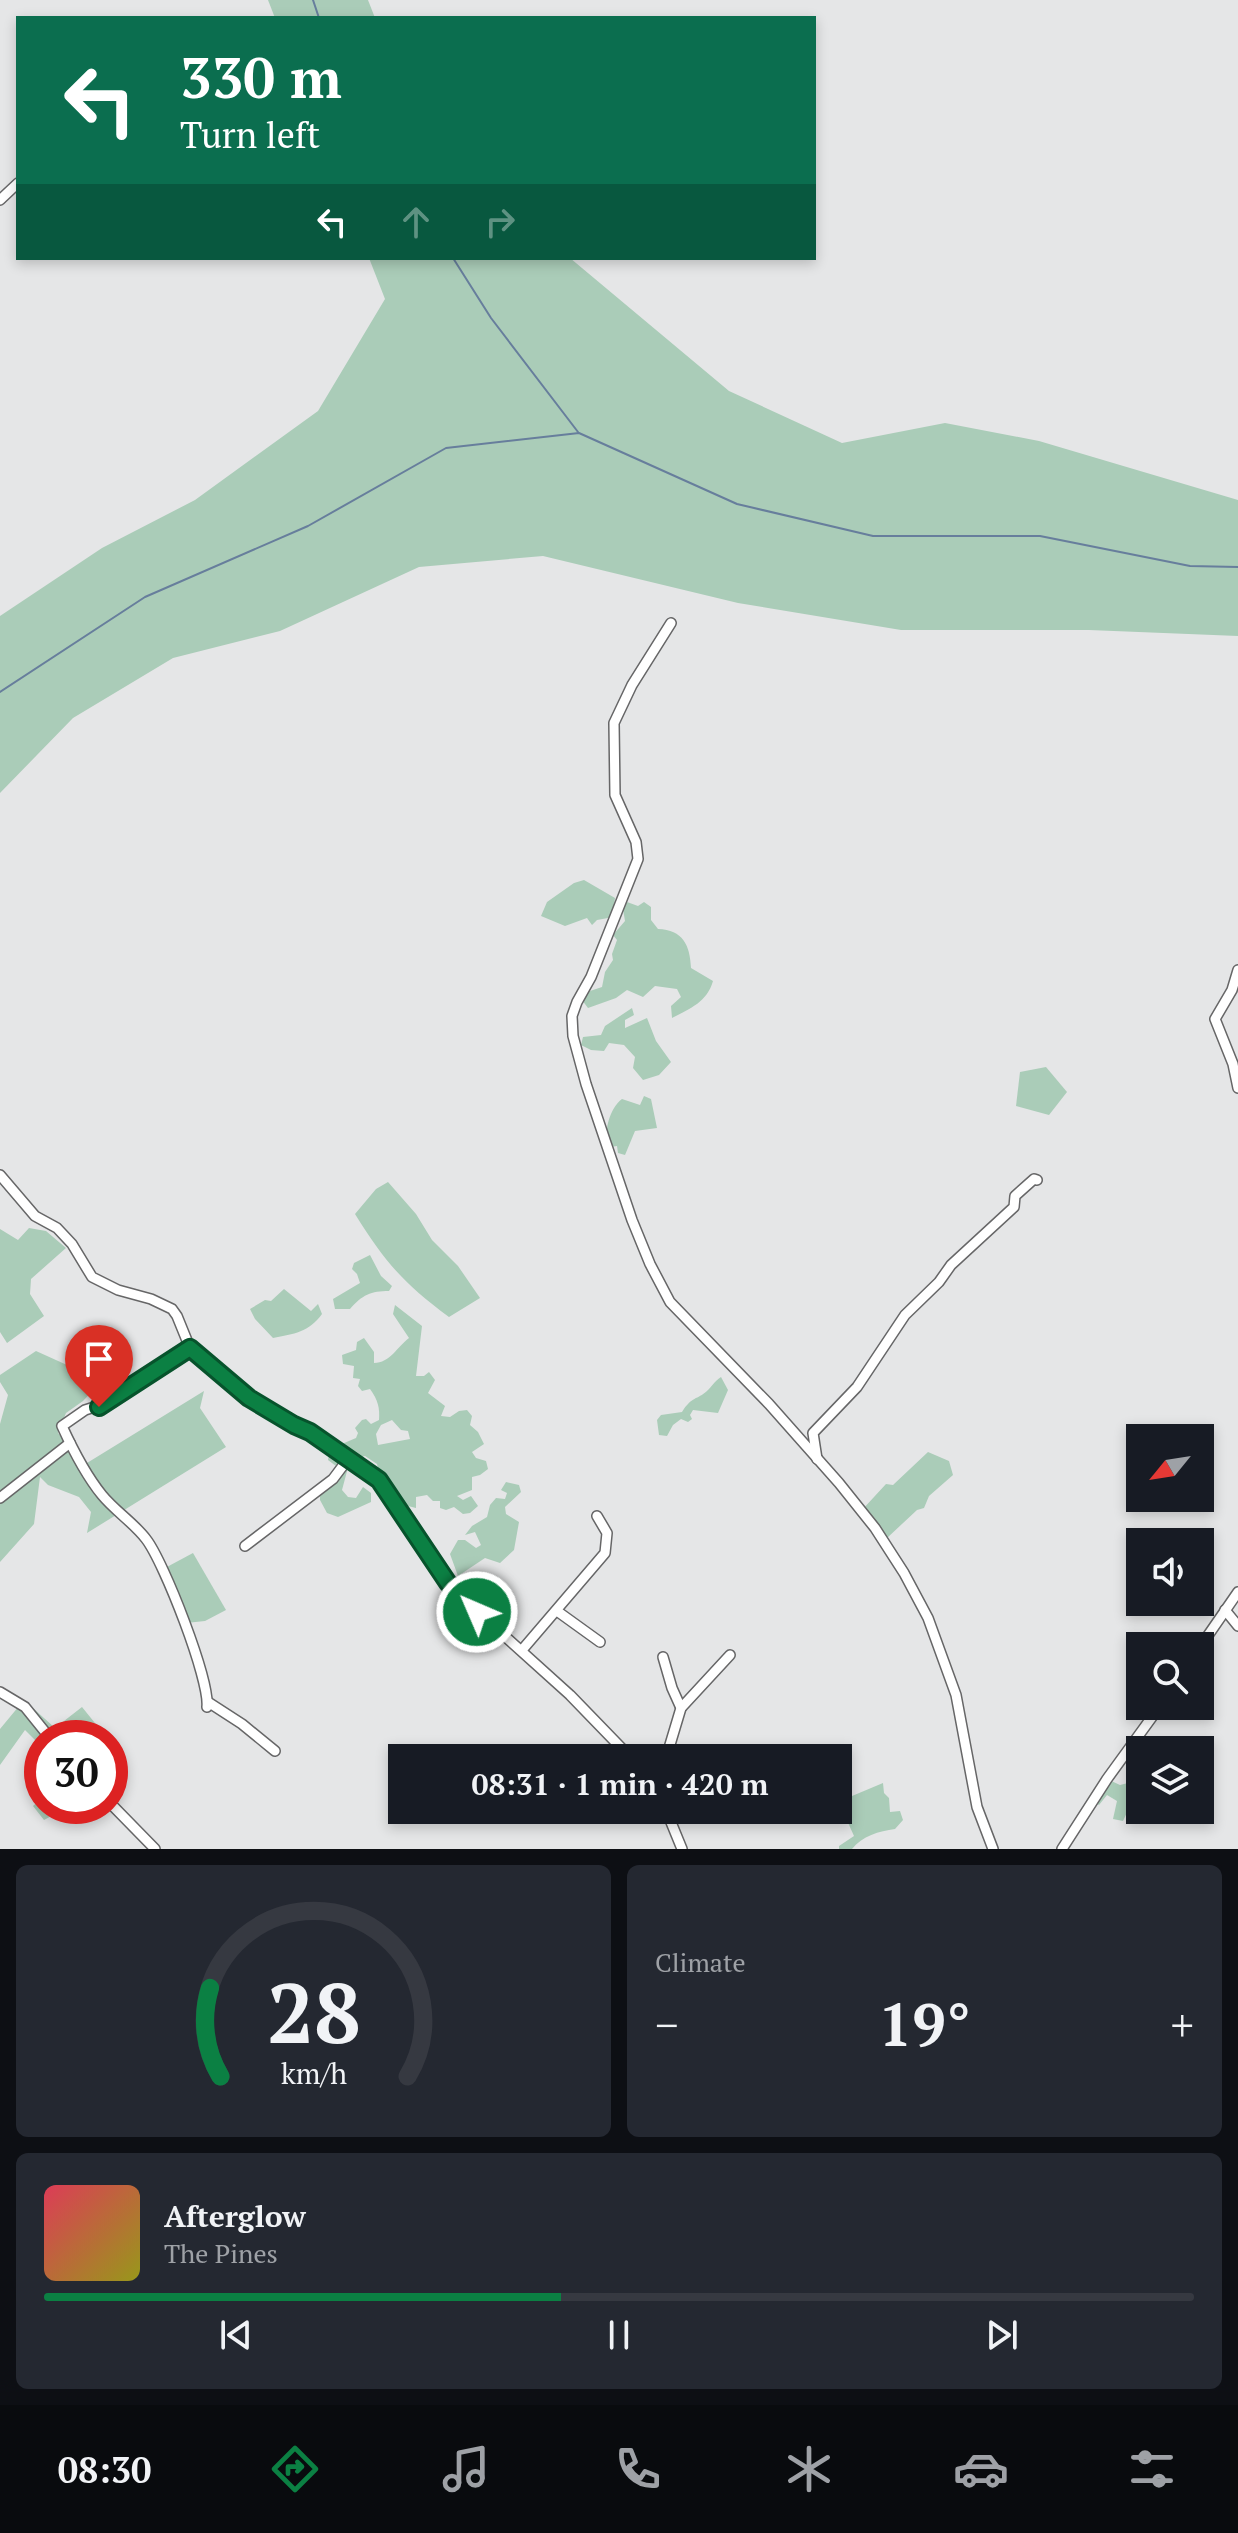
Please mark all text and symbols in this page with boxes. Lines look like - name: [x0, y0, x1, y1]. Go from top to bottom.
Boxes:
- text: 330 m: [180, 40, 342, 114]
- icon: left: [48, 48, 152, 152]
- text: Turn left: [180, 111, 320, 158]
- icon: left: [310, 200, 354, 244]
- icon: ahead: [394, 200, 438, 244]
- icon: right: [478, 200, 522, 244]
- pin: [65, 1325, 133, 1407]
- icon: arrive: [77, 1337, 121, 1381]
- north arrow: [1126, 1424, 1214, 1512]
- map controls: [1126, 1424, 1214, 1824]
- button: sound: [1126, 1528, 1214, 1616]
- position arrow: [435, 1570, 519, 1654]
- button: search: [1126, 1632, 1214, 1720]
- speed limit sign: 30: [24, 1720, 128, 1824]
- button: layers: [1126, 1736, 1214, 1824]
- text: 08:31 · 1 min · 420 m: [472, 1764, 768, 1804]
- text: Climate: [655, 1945, 746, 1979]
- text: 28: [266, 1957, 361, 2067]
- text: 19°: [878, 1984, 971, 2063]
- text: −: [655, 1995, 678, 2054]
- text: +: [1171, 1995, 1194, 2054]
- text: km/h: [280, 2054, 347, 2092]
- text: Afterglow: [164, 2196, 306, 2236]
- text: The Pines: [164, 2236, 278, 2270]
- icon: previous: [214, 2313, 258, 2357]
- icon: pause: [597, 2313, 641, 2357]
- icon: next: [980, 2313, 1024, 2357]
- icon: directions: [267, 2441, 323, 2497]
- icon: music: [438, 2441, 494, 2497]
- icon: phone: [610, 2441, 666, 2497]
- icon: climate: [781, 2441, 837, 2497]
- icon: car: [953, 2441, 1009, 2497]
- icon: filters: [1124, 2441, 1180, 2497]
- text: 08:30: [58, 2446, 151, 2493]

